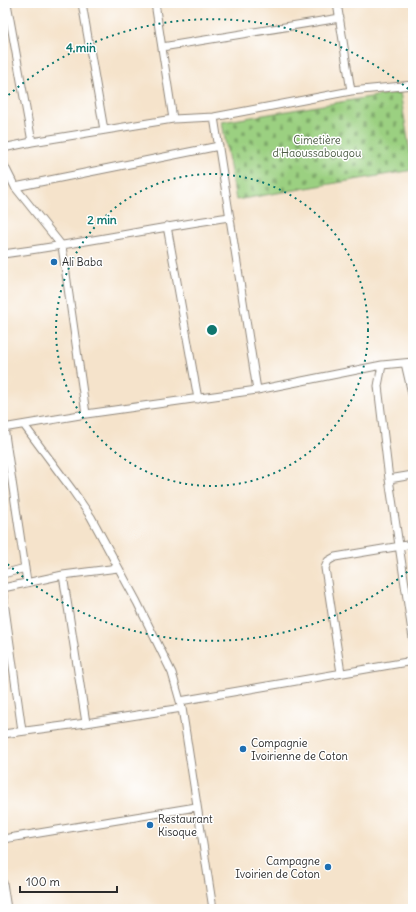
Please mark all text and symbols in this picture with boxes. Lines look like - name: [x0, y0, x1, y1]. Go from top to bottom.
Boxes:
- text: 4 min: [66, 40, 96, 55]
- park label: Cimetière d'Haoussabougou: [273, 133, 362, 160]
- text: 2 min: [87, 212, 117, 227]
- place label: Ali Baba: [62, 255, 102, 269]
- marker: Ali Baba: [49, 257, 59, 267]
- centre of rings: [205, 323, 219, 337]
- place label: Compagnie Ivoirienne de Coton: [251, 736, 348, 763]
- marker: Compagnie Ivoirienne de Coton: [238, 744, 248, 754]
- place label: Restaurant Kisoque: [158, 812, 213, 839]
- marker: Restaurant Kisoque: [145, 820, 155, 830]
- place label: Campagne Ivoirien de Coton: [235, 854, 320, 881]
- marker: Campagne Ivoirien de Coton: [323, 862, 333, 872]
- scale bar: [20, 868, 117, 894]
- text: 100 m: [26, 874, 60, 889]

